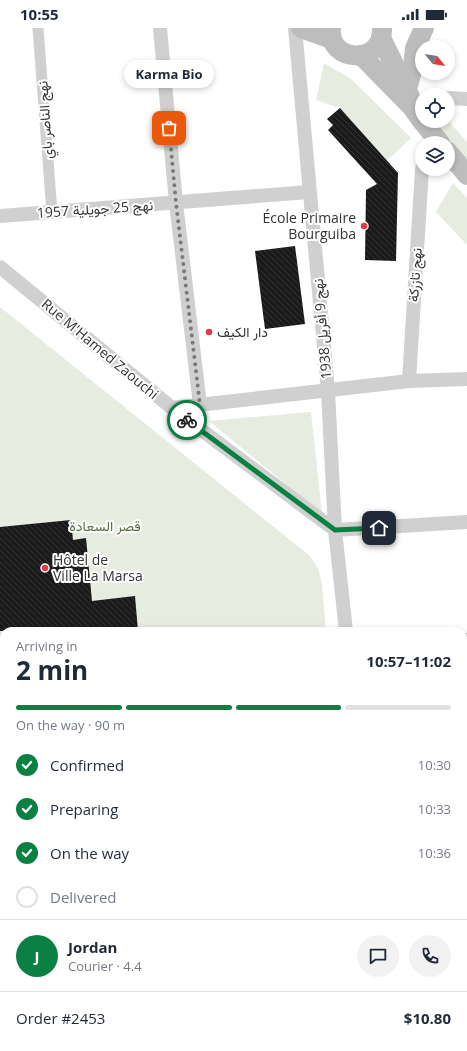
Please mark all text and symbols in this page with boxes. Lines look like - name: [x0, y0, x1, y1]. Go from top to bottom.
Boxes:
- text: 10:55: [20, 4, 59, 24]
- north arrow: [415, 40, 455, 80]
- map controls: [415, 40, 455, 176]
- callout: Karma Bio: [124, 60, 214, 88]
- text: Karma Bio: [135, 65, 203, 83]
- street label: نهج الناصر باي: [32, 80, 60, 160]
- button: locate: [415, 88, 455, 128]
- pin: [152, 111, 186, 145]
- icon: bag: [158, 117, 180, 139]
- button: layers: [415, 136, 455, 176]
- street label: نهج 25 جويلية 1957: [36, 195, 154, 224]
- place label: École Primaire Bourguiba: [263, 208, 356, 243]
- marker: École Primaire Bourguiba: [359, 221, 369, 231]
- street label: نهج تازركة: [403, 247, 428, 303]
- street label: نهج 9 أفريل 1938: [308, 278, 337, 380]
- street label: Rue M'Hamed Zaouchi: [38, 294, 163, 403]
- place label: دار الكيف: [217, 322, 268, 341]
- marker: دار الكيف: [204, 327, 214, 337]
- courier: [167, 400, 207, 440]
- icon: bike: [176, 409, 198, 431]
- pin: [362, 511, 396, 545]
- park label: قصر السعادة: [69, 516, 141, 535]
- icon: home: [368, 517, 390, 539]
- place label: Hôtel de Ville La Marsa: [53, 550, 143, 585]
- marker: Hôtel de Ville La Marsa: [40, 563, 50, 573]
- text: Arriving in: [16, 637, 78, 655]
- text: 10:57–11:02: [366, 651, 451, 671]
- text: 2 min: [16, 652, 88, 688]
- text: On the way · 90 m: [16, 716, 125, 734]
- icon: check: [16, 754, 38, 776]
- text: Confirmed: [50, 755, 124, 775]
- text: 10:30: [418, 756, 451, 774]
- icon: check: [16, 798, 38, 820]
- text: Preparing: [50, 799, 118, 819]
- text: 10:33: [418, 800, 451, 818]
- icon: check: [16, 842, 38, 864]
- text: On the way: [50, 843, 129, 863]
- text: 10:36: [418, 844, 451, 862]
- text: Delivered: [50, 887, 117, 907]
- button: chat: [357, 935, 399, 977]
- button: phone: [409, 935, 451, 977]
- text: Jordan: [68, 937, 117, 957]
- text: J: [35, 946, 39, 966]
- text: Courier · 4.4: [68, 957, 142, 975]
- text: Order #2453: [16, 1008, 105, 1028]
- text: $10.80: [404, 1008, 451, 1028]

